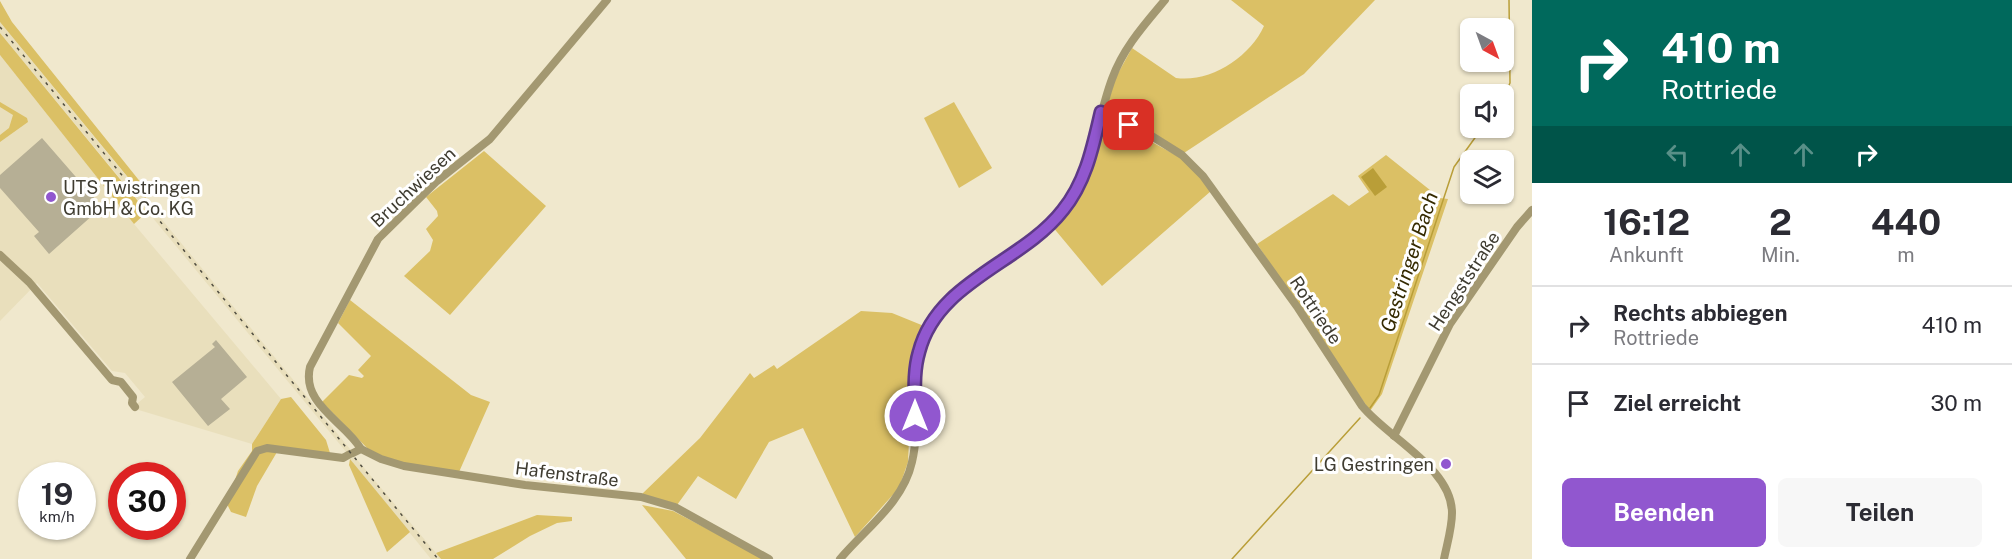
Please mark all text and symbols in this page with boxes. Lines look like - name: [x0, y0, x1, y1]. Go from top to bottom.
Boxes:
- north arrow: [1460, 18, 1514, 72]
- map controls: [1460, 18, 1514, 204]
- text: 410 m: [1661, 23, 1781, 72]
- icon: right: [1562, 24, 1640, 102]
- text: Rottriede: [1661, 73, 1777, 105]
- button: sound: [1460, 84, 1514, 138]
- pin: [1103, 99, 1154, 150]
- icon: arrive: [1112, 108, 1145, 141]
- icon: left: [1661, 138, 1694, 171]
- icon: ahead: [1724, 138, 1757, 171]
- icon: ahead: [1787, 138, 1820, 171]
- icon: right: [1850, 138, 1883, 171]
- street label: Bruchwiesen: [366, 143, 460, 231]
- button: layers: [1460, 150, 1514, 204]
- place label: UTS Twistringen GmbH & Co. KG: [63, 177, 201, 219]
- water label: Gestringer Bach: [1375, 189, 1443, 335]
- marker: UTS Twistringen GmbH & Co. KG: [44, 190, 58, 204]
- text: 16:12: [1603, 201, 1690, 243]
- text: 2: [1769, 201, 1792, 243]
- text: 440: [1871, 201, 1941, 243]
- street label: Hengststraße: [1424, 227, 1504, 335]
- text: Ankunft: [1609, 243, 1684, 267]
- text: Min.: [1761, 243, 1800, 267]
- text: m: [1897, 243, 1915, 267]
- street label: Rottriede: [1286, 272, 1346, 348]
- text: Rechts abbiegen: [1613, 300, 1788, 326]
- icon: right: [1562, 309, 1595, 342]
- text: 410 m: [1921, 312, 1982, 338]
- text: Rottriede: [1613, 326, 1699, 350]
- position arrow: [883, 384, 947, 448]
- icon: arrive: [1562, 387, 1595, 420]
- text: Ziel erreicht: [1613, 390, 1741, 416]
- text: 30 m: [1930, 390, 1982, 416]
- place label: LG Gestringen: [1314, 454, 1434, 475]
- street label: Hafenstraße: [514, 457, 620, 491]
- marker: LG Gestringen: [1439, 457, 1453, 471]
- speed limit sign: 30: [108, 462, 186, 540]
- text: 19: [41, 476, 73, 512]
- button: Beenden: [1562, 478, 1766, 547]
- button: Teilen: [1778, 478, 1982, 547]
- text: km/h: [39, 508, 75, 525]

